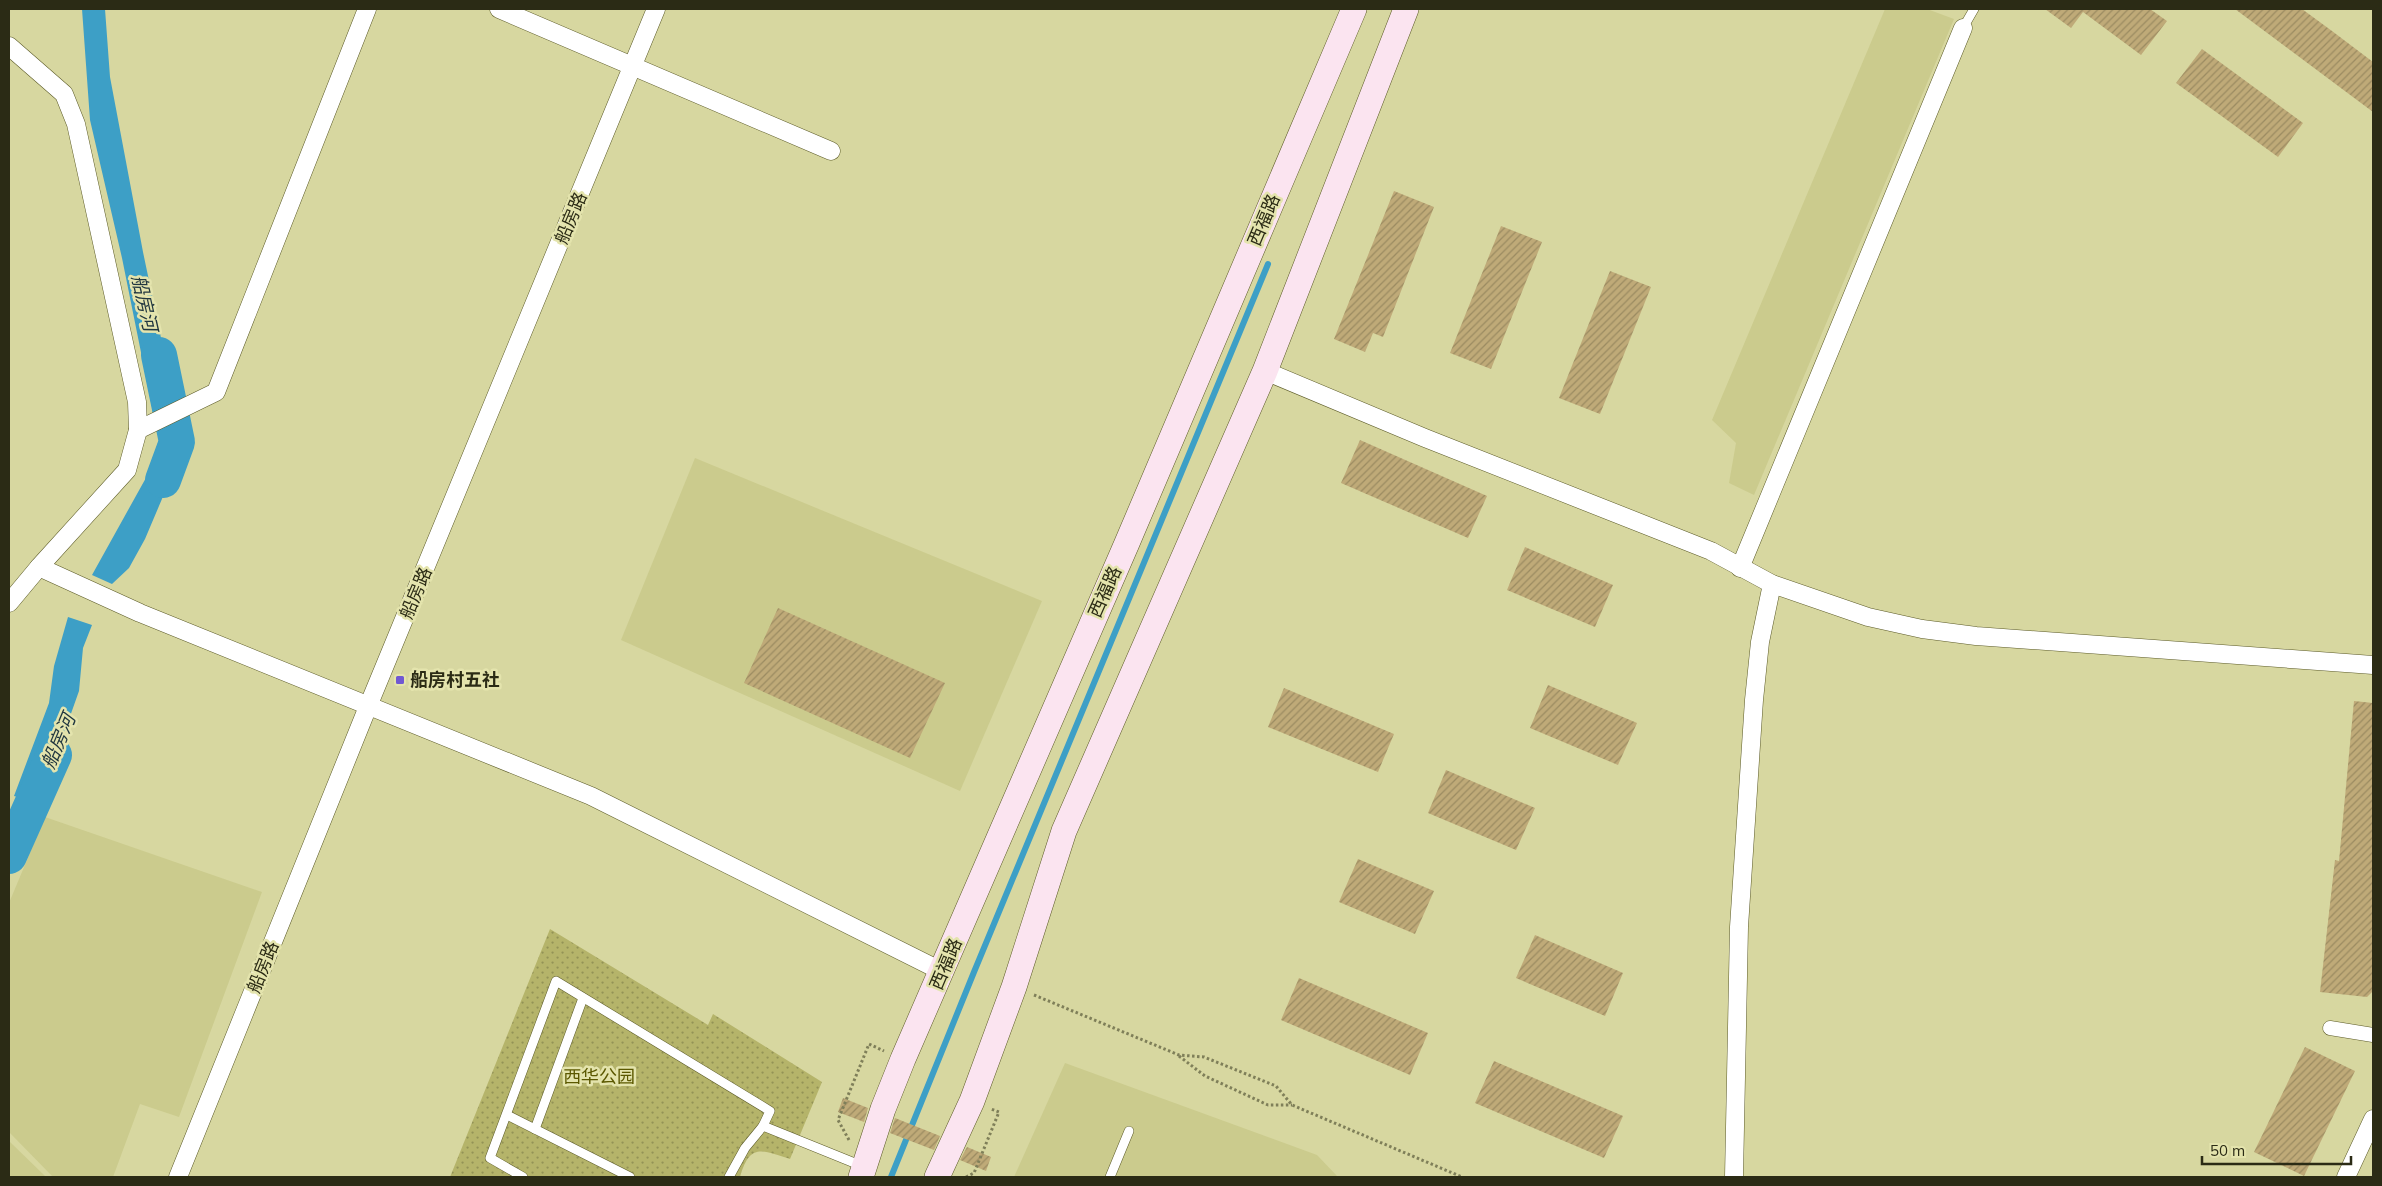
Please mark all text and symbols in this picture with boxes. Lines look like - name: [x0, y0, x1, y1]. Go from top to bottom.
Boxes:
- street label: 船房路: [549, 188, 592, 247]
- street label: 西福路: [1242, 190, 1285, 249]
- water label: 船房河: [127, 273, 164, 337]
- street label: 西福路: [1083, 562, 1126, 621]
- street label: 船房路: [394, 563, 437, 622]
- place label: 船房村五社: [410, 668, 500, 691]
- marker: 船房村五社: [394, 674, 406, 686]
- water label: 船房河: [36, 706, 82, 772]
- street label: 西福路: [924, 934, 967, 993]
- street label: 船房路: [242, 937, 283, 996]
- park label: 西华公园: [563, 1065, 635, 1088]
- scale bar: [2202, 1134, 2351, 1166]
- text: 50 m: [2210, 1141, 2245, 1160]

